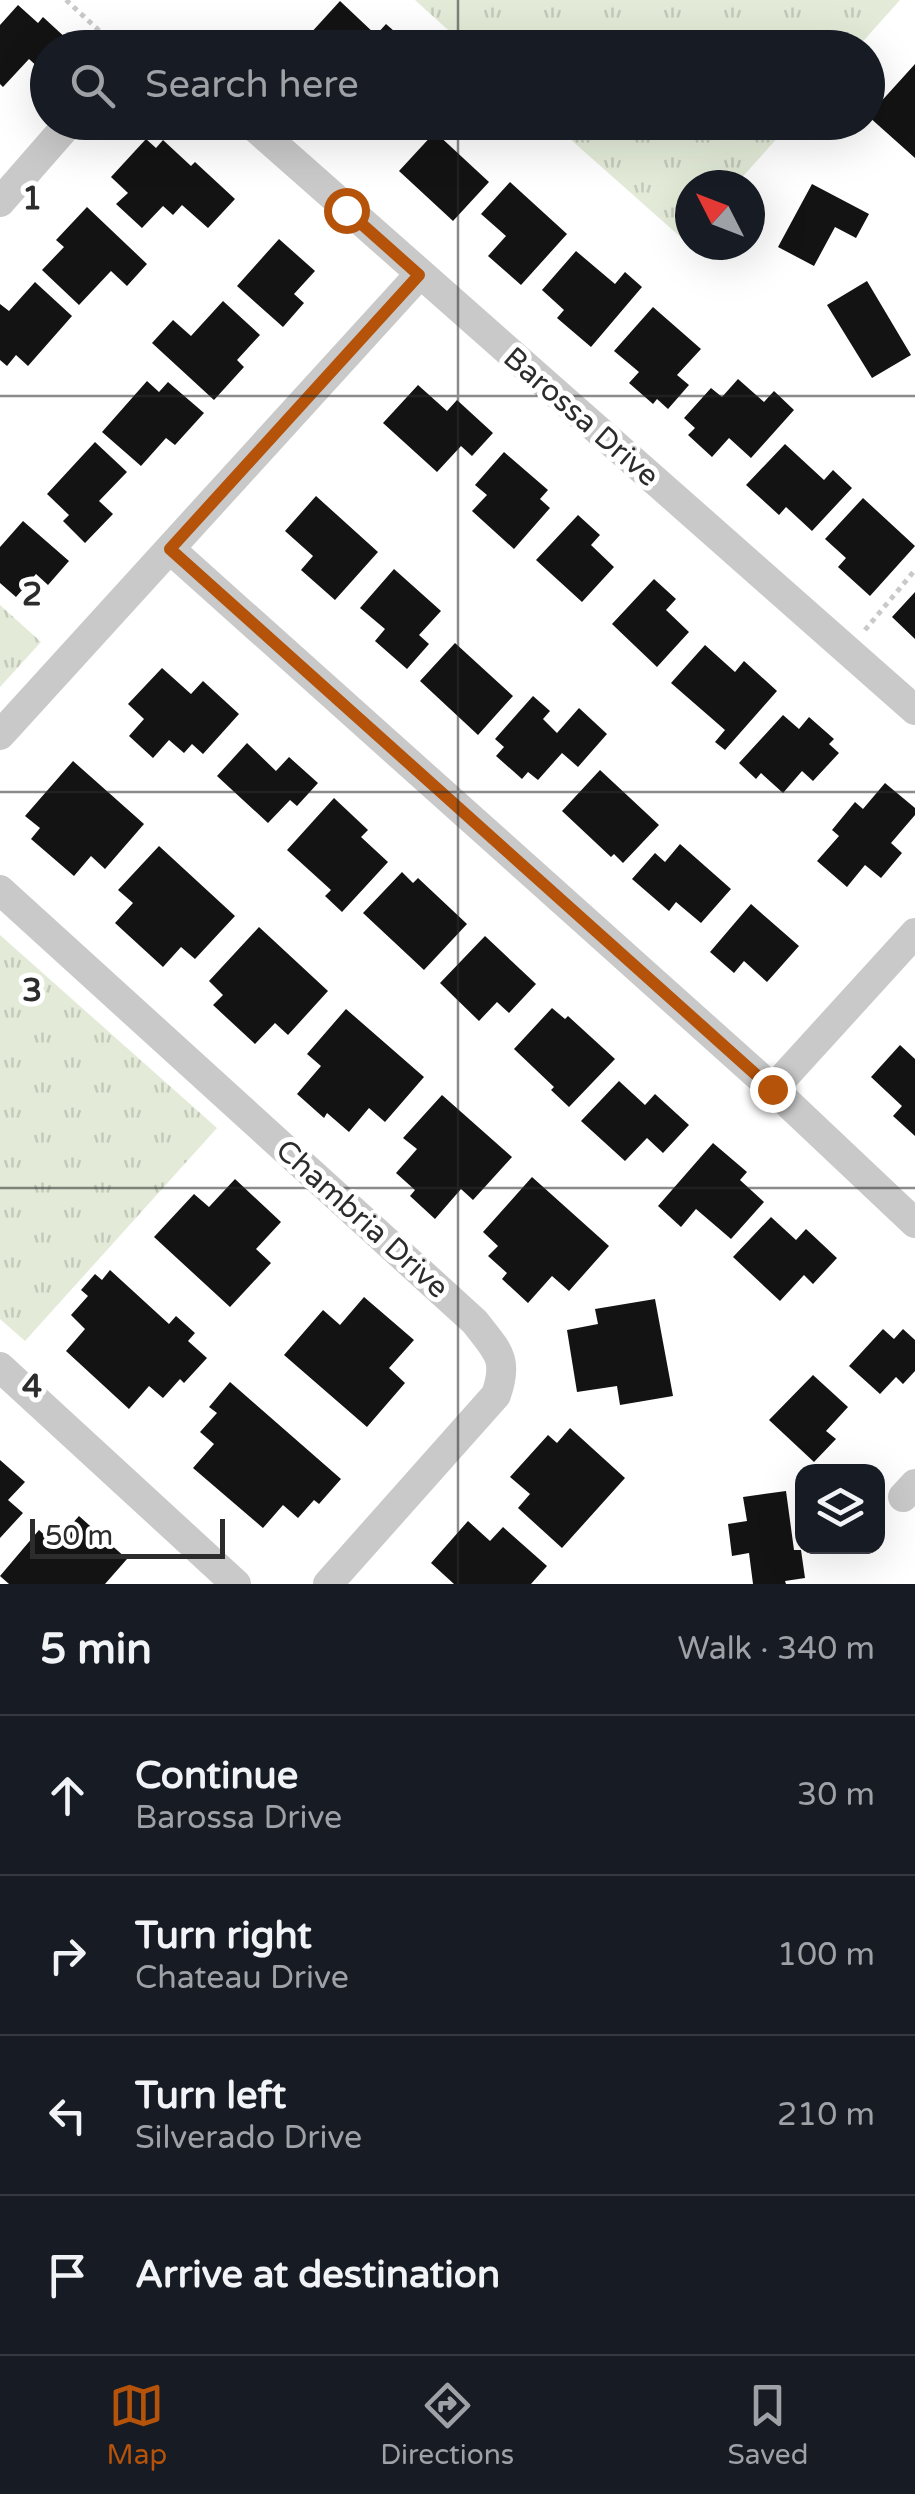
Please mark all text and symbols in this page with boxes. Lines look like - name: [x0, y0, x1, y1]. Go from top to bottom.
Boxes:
- search box: [30, 30, 885, 140]
- icon: search: [65, 58, 120, 113]
- text: Search here: [145, 62, 359, 108]
- north arrow: [675, 170, 765, 260]
- text: 1: [22, 180, 42, 218]
- route start: [324, 188, 370, 234]
- street label: Barossa Drive: [496, 339, 666, 495]
- text: 2: [22, 576, 42, 614]
- text: 3: [22, 972, 42, 1010]
- route end: [750, 1067, 796, 1113]
- street label: Chambria Drive: [268, 1132, 456, 1306]
- text: 4: [22, 1368, 42, 1406]
- map controls: [795, 1464, 885, 1554]
- button: layers: [795, 1464, 885, 1554]
- scale bar: [30, 1514, 225, 1558]
- text: 50 m: [45, 1519, 113, 1553]
- text: 5 min: [40, 1624, 152, 1675]
- text: Walk · 340 m: [678, 1630, 875, 1668]
- text: Continue: [135, 1753, 298, 1799]
- icon: ahead: [40, 1768, 95, 1823]
- text: 30 m: [797, 1776, 875, 1814]
- text: Barossa Drive: [135, 1799, 342, 1837]
- text: Turn right: [135, 1913, 312, 1959]
- icon: right: [40, 1928, 95, 1983]
- text: 100 m: [777, 1936, 875, 1974]
- text: Chateau Drive: [135, 1959, 349, 1997]
- text: Turn left: [135, 2073, 286, 2119]
- icon: left: [40, 2088, 95, 2143]
- text: 210 m: [777, 2096, 875, 2134]
- text: Silverado Drive: [135, 2119, 362, 2157]
- icon: arrive: [40, 2248, 95, 2303]
- text: Arrive at destination: [135, 2252, 500, 2298]
- tab: Map: [107, 2378, 167, 2472]
- tab: Directions: [380, 2378, 514, 2472]
- tab: Saved: [727, 2378, 808, 2472]

